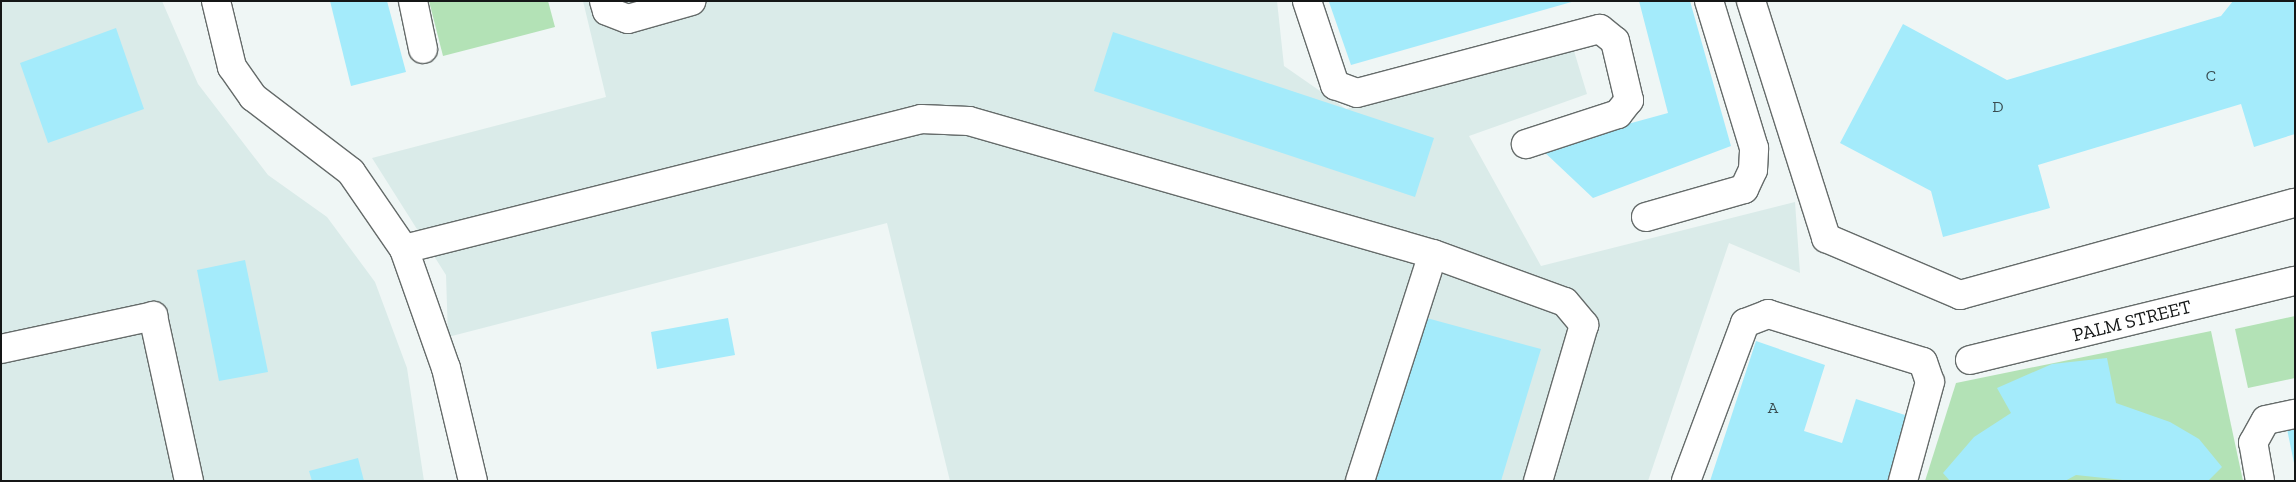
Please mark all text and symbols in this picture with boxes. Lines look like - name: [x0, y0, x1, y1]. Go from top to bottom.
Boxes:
- house number: C: [2206, 66, 2216, 86]
- house number: D: [1992, 97, 2004, 117]
- street label: PALM STREET: [2070, 295, 2194, 347]
- house number: A: [1768, 398, 1778, 418]

